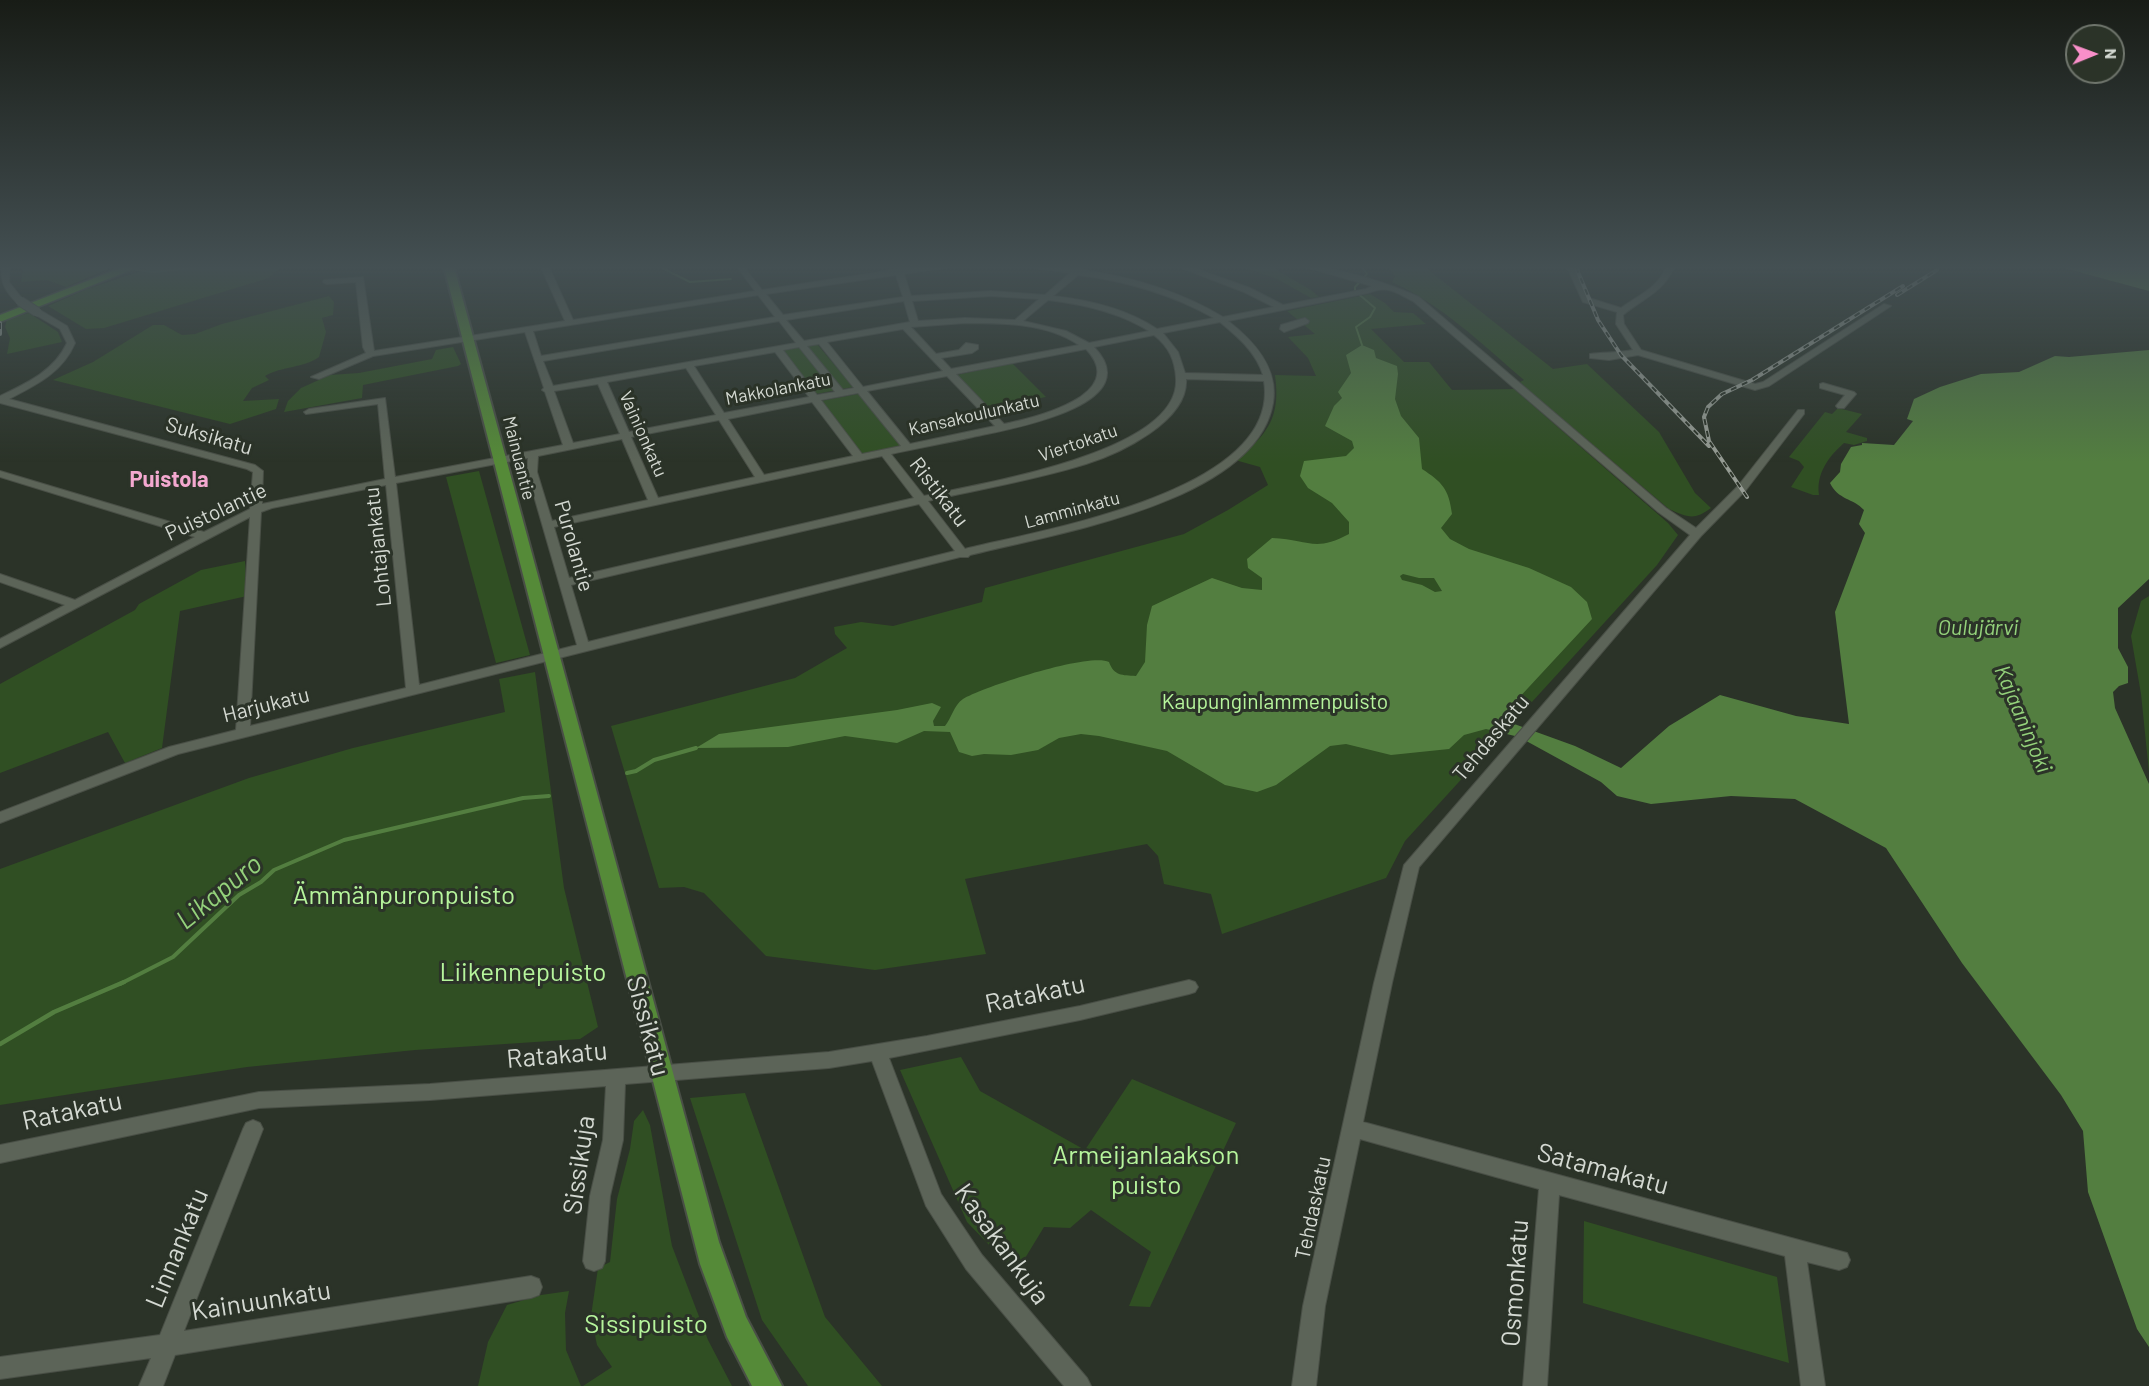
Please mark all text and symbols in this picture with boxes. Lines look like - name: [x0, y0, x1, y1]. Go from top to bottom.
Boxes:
- north arrow: [2065, 24, 2125, 84]
- text: N: [2102, 48, 2121, 59]
- street label: Makkolankatu: [724, 368, 832, 410]
- street label: Vainionkatu: [615, 388, 671, 480]
- street label: Kansakoulunkatu: [907, 389, 1041, 441]
- street label: Suksikatu: [163, 412, 255, 460]
- street label: Mainuantie: [498, 414, 540, 502]
- street label: Viertokatu: [1036, 419, 1120, 467]
- street label: Ristikatu: [904, 452, 974, 532]
- district label: Puistola: [129, 467, 209, 493]
- street label: Puistolantie: [161, 478, 271, 546]
- street label: Lohtajankatu: [359, 486, 397, 608]
- street label: Lamminkatu: [1022, 487, 1122, 533]
- street label: Purolantie: [549, 497, 599, 595]
- water label: Oulujärvi: [1937, 615, 2019, 641]
- water label: Kajaaninjoki: [1988, 661, 2058, 777]
- street label: Harjukatu: [220, 682, 312, 728]
- park label: Kaupunginlammenpuisto: [1162, 689, 1388, 715]
- street label: Tehdaskatu: [1448, 690, 1534, 786]
- water label: Likapuro: [170, 848, 268, 936]
- park label: Ämmänpuronpuisto: [293, 879, 515, 911]
- park label: Liikennepuisto: [440, 956, 606, 988]
- street label: Ratakatu: [982, 968, 1088, 1020]
- street label: Sissikatu: [620, 972, 676, 1080]
- street label: Ratakatu: [505, 1035, 609, 1075]
- street label: Ratakatu: [19, 1085, 125, 1137]
- street label: Sissikuja: [557, 1113, 601, 1217]
- street label: Satamakatu: [1534, 1136, 1672, 1202]
- park label: Armeijanlaakson puisto: [1053, 1139, 1239, 1200]
- street label: Tehdaskatu: [1290, 1154, 1336, 1262]
- street label: Kasakankuja: [948, 1178, 1056, 1310]
- street label: Linnankatu: [139, 1184, 215, 1312]
- street label: Osmonkatu: [1495, 1218, 1535, 1348]
- street label: Kainuunkatu: [189, 1275, 333, 1327]
- park label: Sissipuisto: [584, 1308, 708, 1340]

